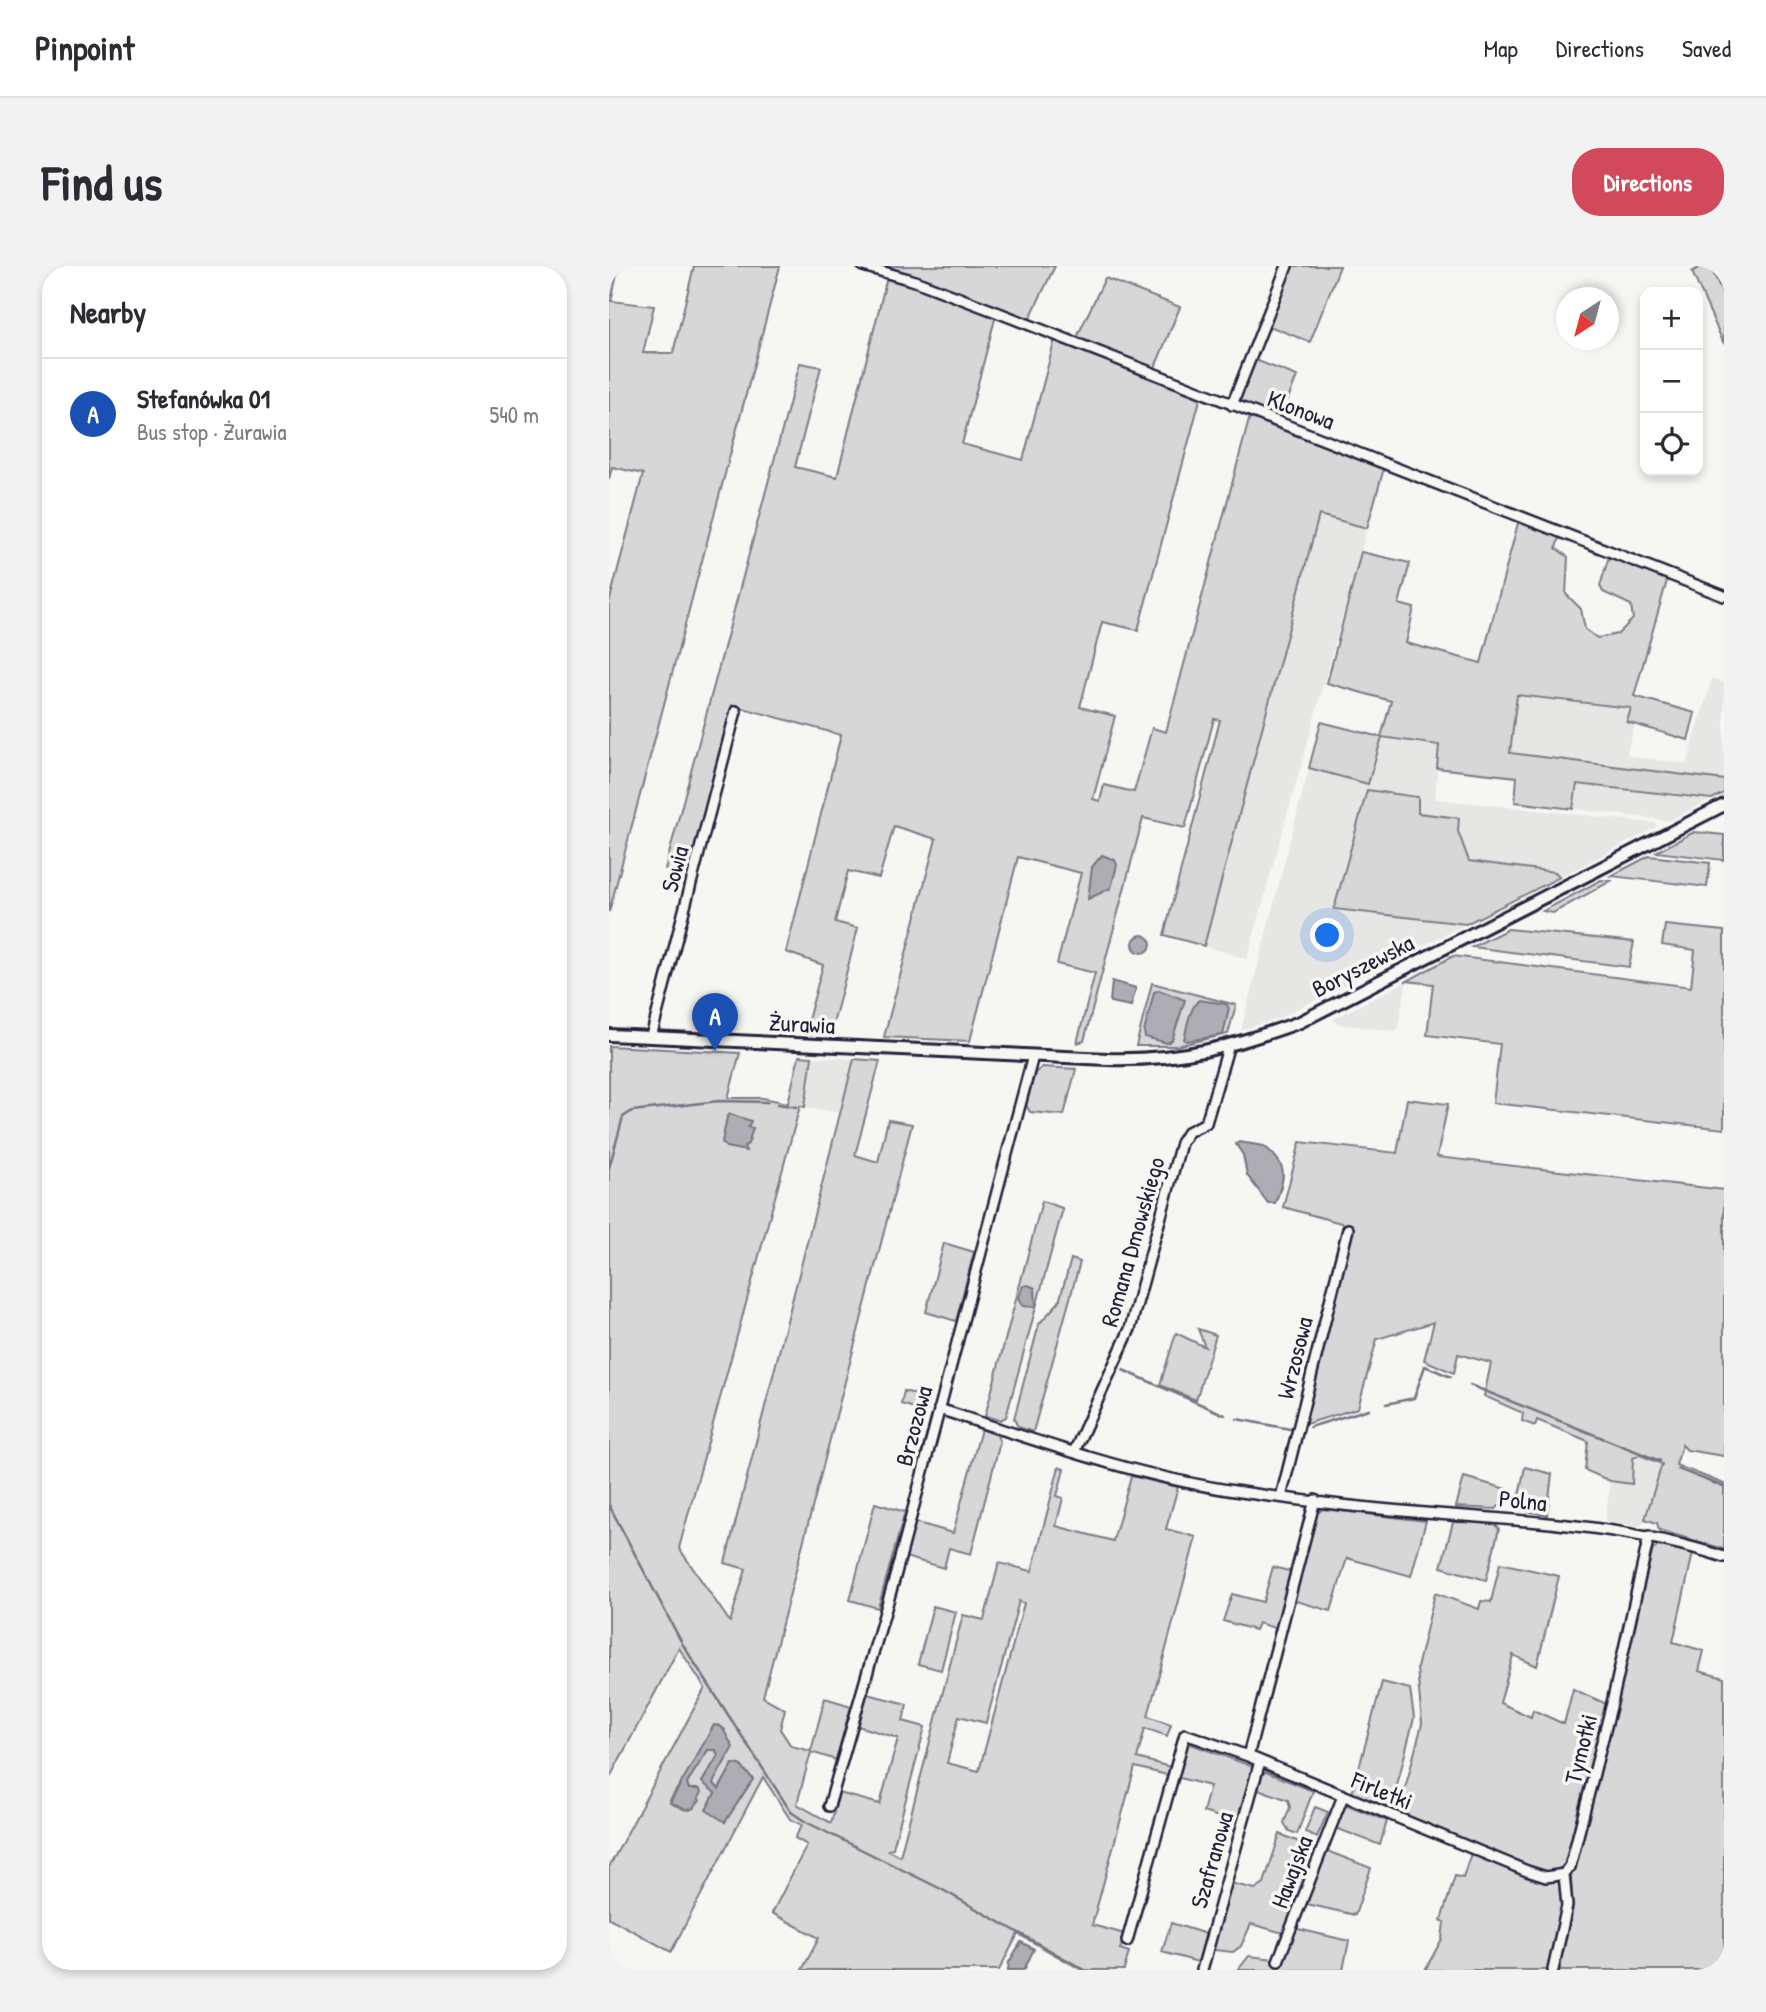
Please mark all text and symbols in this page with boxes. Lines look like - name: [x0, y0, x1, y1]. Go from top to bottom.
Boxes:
- text: Pinpoint: [35, 26, 134, 70]
- text: Map: [1484, 32, 1518, 64]
- text: Directions: [1556, 32, 1644, 64]
- text: Saved: [1682, 32, 1731, 64]
- button: Directions: [1572, 148, 1724, 216]
- text: Find us: [42, 149, 162, 215]
- north arrow: [1556, 287, 1619, 350]
- map controls: [1640, 287, 1703, 476]
- button: +: [1640, 287, 1703, 350]
- text: Nearby: [70, 292, 146, 332]
- button: −: [1640, 350, 1703, 413]
- text: Stefanówka 01: [137, 381, 270, 416]
- street label: Klonowa: [1263, 382, 1340, 436]
- text: A: [87, 399, 99, 430]
- text: 540 m: [489, 399, 539, 430]
- button: locate: [1640, 413, 1703, 476]
- text: Bus stop · Żurawia: [137, 416, 287, 447]
- street label: Sowia: [653, 842, 696, 895]
- your location: [1310, 918, 1344, 952]
- street label: Boryszewska: [1306, 926, 1419, 1004]
- pin: A: [692, 993, 738, 1051]
- street label: Żurawia: [768, 1005, 836, 1041]
- street label: Romana Dmowskiego: [1093, 1153, 1172, 1330]
- street label: Wrzosowa: [1268, 1313, 1320, 1402]
- street label: Brzozowa: [887, 1382, 939, 1469]
- street label: Polna: [1498, 1482, 1549, 1518]
- street label: Tymotki: [1556, 1710, 1604, 1787]
- street label: Firletki: [1346, 1763, 1418, 1817]
- street label: Szafranowa: [1182, 1808, 1240, 1912]
- street label: Hawajska: [1263, 1831, 1320, 1913]

